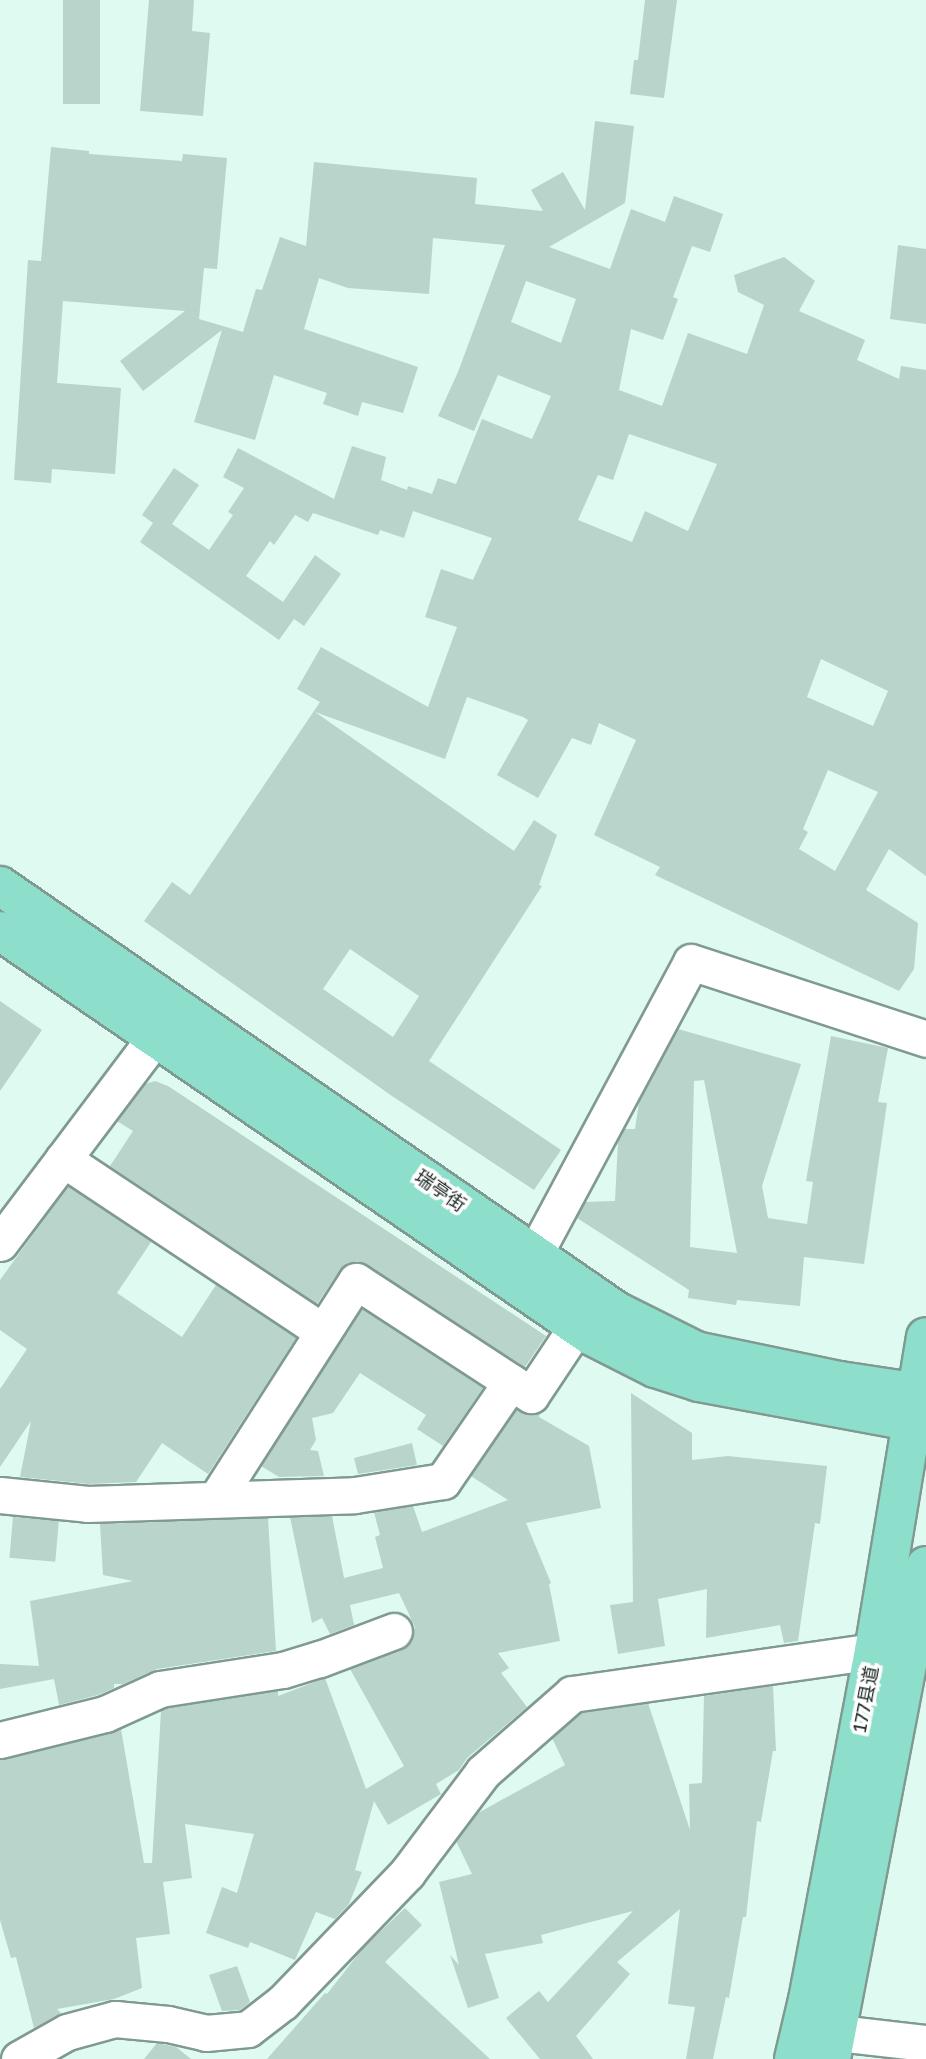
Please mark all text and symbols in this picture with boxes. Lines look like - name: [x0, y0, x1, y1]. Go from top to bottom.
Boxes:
- street label: 瑞亭街: [411, 1164, 471, 1216]
- street label: 177县道: [847, 1664, 883, 1734]

